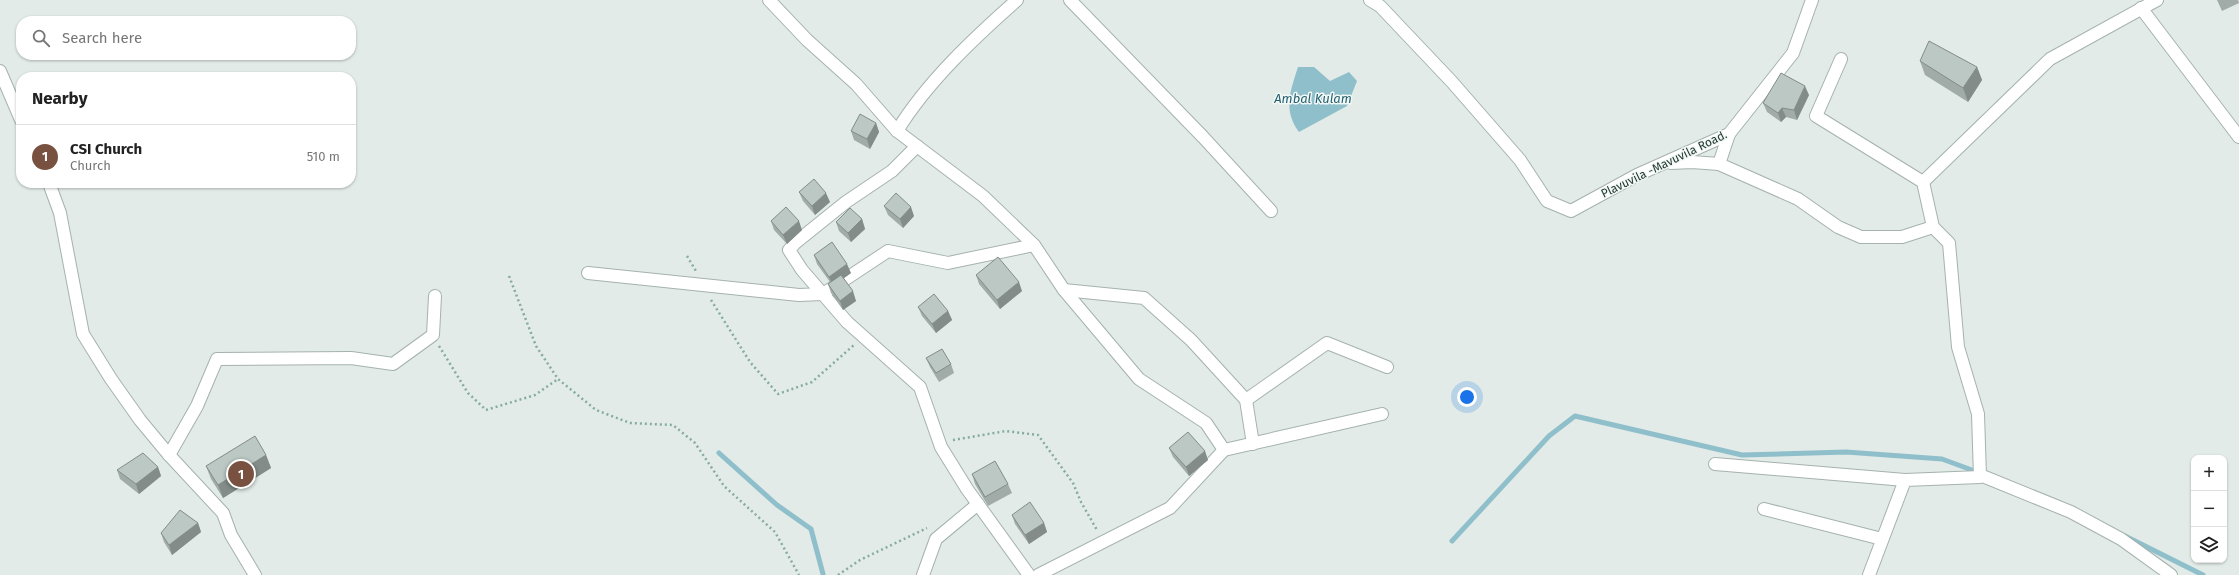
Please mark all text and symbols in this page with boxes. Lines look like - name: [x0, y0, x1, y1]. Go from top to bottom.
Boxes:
- search box: [16, 16, 356, 60]
- icon: search: [30, 27, 52, 49]
- text: Search here: [62, 29, 142, 47]
- text: Nearby: [32, 88, 87, 109]
- water label: Ambal Kulam: [1273, 91, 1352, 106]
- street label: Plavuvila -Mavuvila Road.: [1599, 127, 1729, 201]
- text: CSI Church: [70, 140, 142, 158]
- text: 1: [42, 149, 48, 164]
- text: 510 m: [307, 149, 340, 164]
- text: Church: [70, 158, 111, 173]
- your location: [1457, 387, 1477, 407]
- map controls: [2191, 455, 2227, 563]
- button: +: [2191, 455, 2227, 491]
- pin: 1: [228, 459, 254, 489]
- button: −: [2191, 491, 2227, 527]
- button: layers: [2191, 527, 2227, 563]

